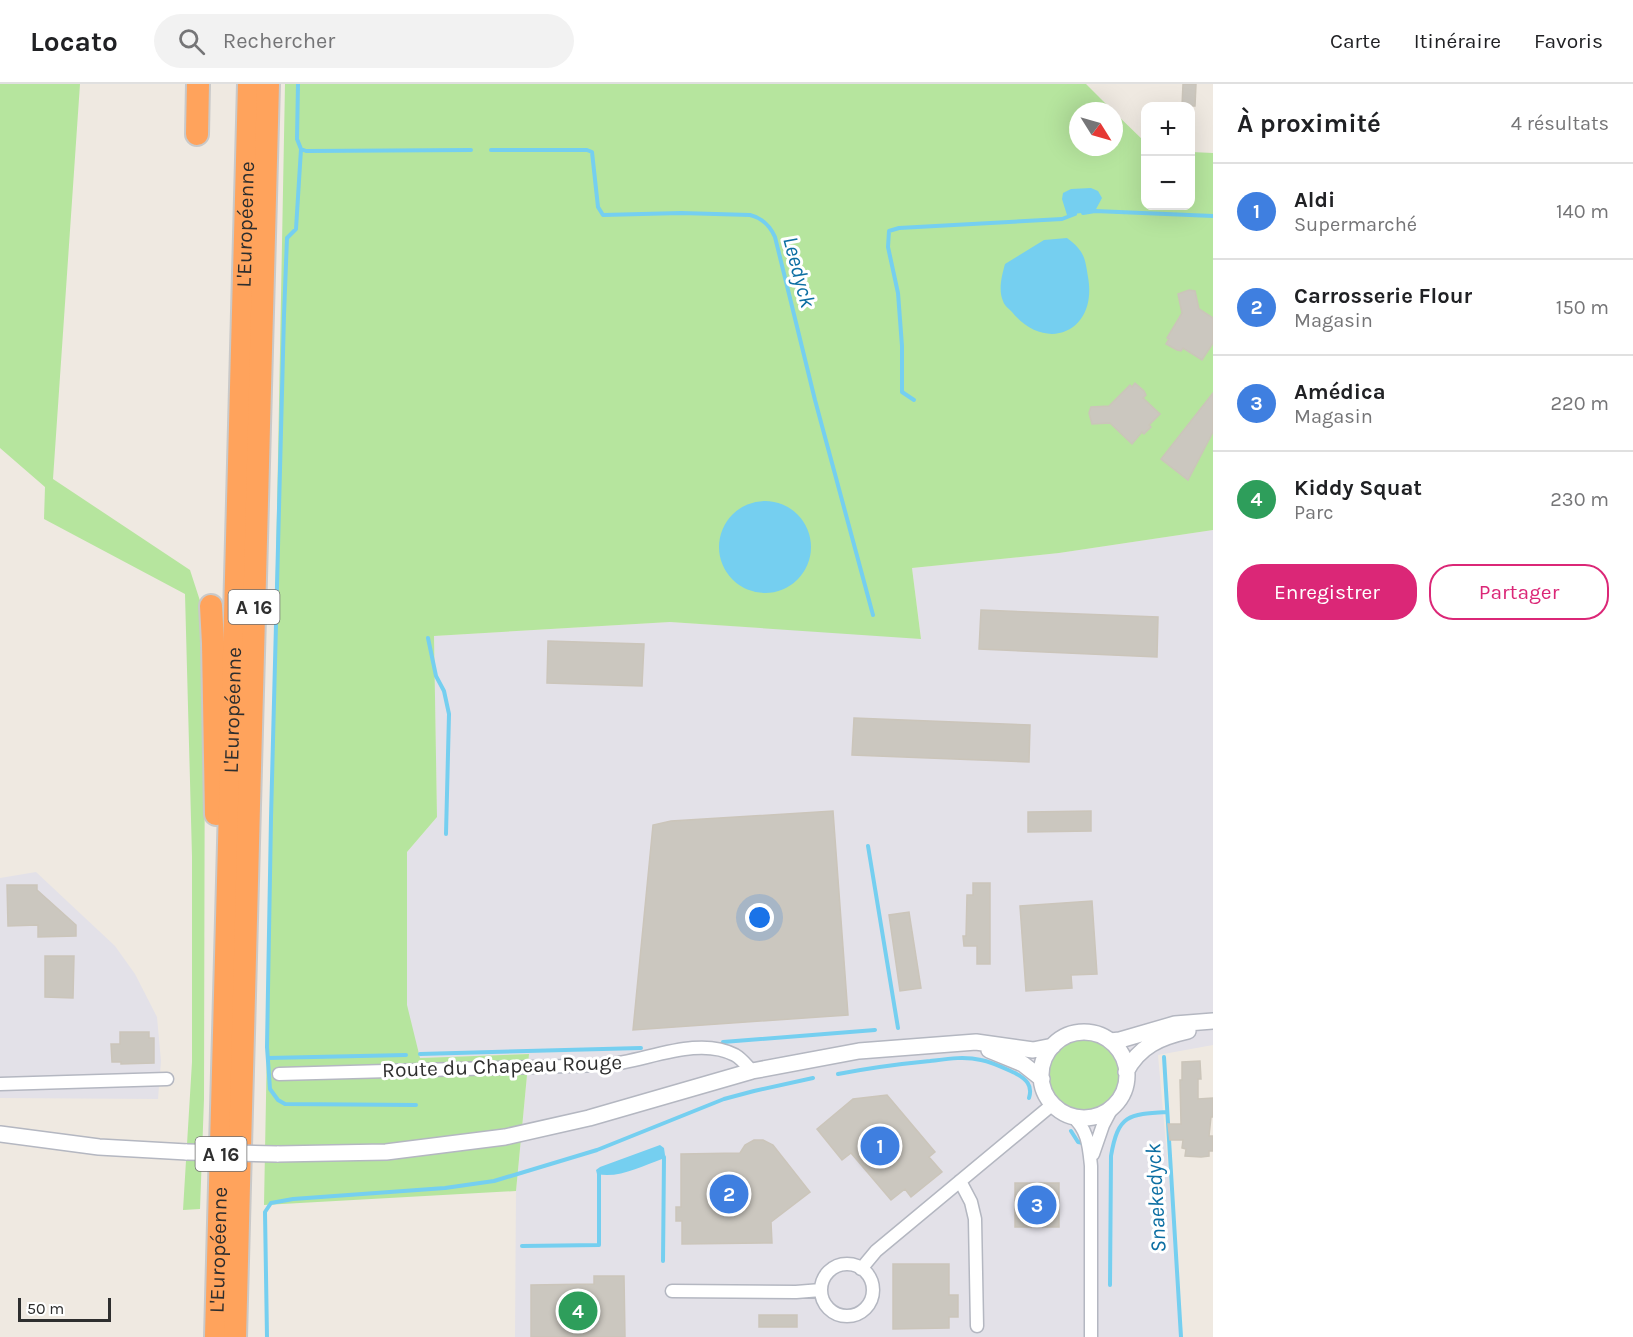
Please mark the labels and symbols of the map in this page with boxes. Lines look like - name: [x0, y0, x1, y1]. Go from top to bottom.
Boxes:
- north arrow: [1069, 102, 1123, 156]
- street label: L'Européenne: [232, 161, 259, 288]
- water label: Leedyck: [777, 234, 821, 311]
- road number: A 16: [228, 590, 280, 624]
- street label: L'Européenne: [219, 647, 246, 774]
- your location: [745, 903, 774, 932]
- street label: Route du Chapeau Rouge: [382, 1050, 622, 1082]
- pin: 1: [860, 1124, 900, 1168]
- road number: A 16: [196, 1137, 246, 1171]
- water label: Snaekedyck: [1140, 1142, 1172, 1253]
- pin: 2: [710, 1172, 748, 1216]
- pin: 3: [1018, 1182, 1056, 1228]
- street label: L'Européenne: [205, 1187, 232, 1313]
- pin: 4: [558, 1288, 598, 1334]
- scale bar: [18, 1295, 111, 1322]

